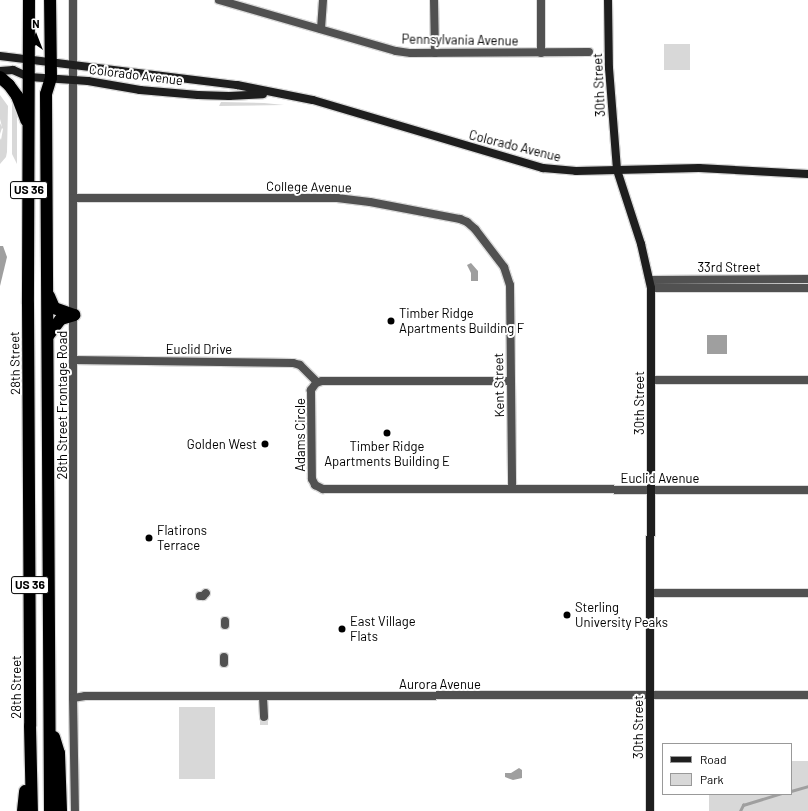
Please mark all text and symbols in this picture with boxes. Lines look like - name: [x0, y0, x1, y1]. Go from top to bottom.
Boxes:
- north arrow: [16, 16, 56, 56]
- text: N: [32, 17, 40, 30]
- street label: Pennsylvania Avenue: [401, 31, 519, 49]
- street label: 30th Street: [590, 53, 608, 117]
- street label: Colorado Avenue: [88, 62, 184, 88]
- street label: Colorado Avenue: [467, 127, 563, 165]
- street label: College Avenue: [266, 178, 352, 196]
- road number: US 36: [9, 180, 49, 200]
- street label: 33rd Street: [697, 259, 761, 275]
- place label: Timber Ridge Apartments Building F: [399, 306, 524, 337]
- marker: Timber Ridge Apartments Building F: [386, 316, 396, 326]
- street label: 28th Street: [7, 331, 23, 395]
- street label: 28th Street Frontage Road: [54, 331, 70, 479]
- street label: Euclid Drive: [166, 341, 232, 357]
- street label: Kent Street: [491, 353, 507, 417]
- street label: 30th Street: [631, 371, 647, 435]
- street label: Adams Circle: [292, 398, 308, 472]
- marker: Timber Ridge Apartments Building E: [382, 428, 392, 438]
- place label: Golden West: [187, 436, 257, 452]
- marker: Golden West: [260, 439, 270, 449]
- place label: Timber Ridge Apartments Building E: [324, 439, 450, 470]
- street label: Euclid Avenue: [621, 470, 699, 486]
- place label: Flatirons Terrace: [157, 523, 207, 554]
- marker: Flatirons Terrace: [144, 533, 154, 543]
- road number: US 36: [10, 575, 50, 595]
- place label: Sterling University Peaks: [575, 600, 668, 631]
- marker: Sterling University Peaks: [562, 610, 572, 620]
- place label: East Village Flats: [350, 614, 416, 645]
- marker: East Village Flats: [337, 624, 347, 634]
- street label: 28th Street: [8, 655, 24, 719]
- street label: Aurora Avenue: [399, 676, 481, 692]
- street label: 30th Street: [630, 695, 646, 759]
- legend: [662, 743, 792, 795]
- text: Road: [700, 752, 727, 766]
- text: Park: [700, 772, 724, 786]

